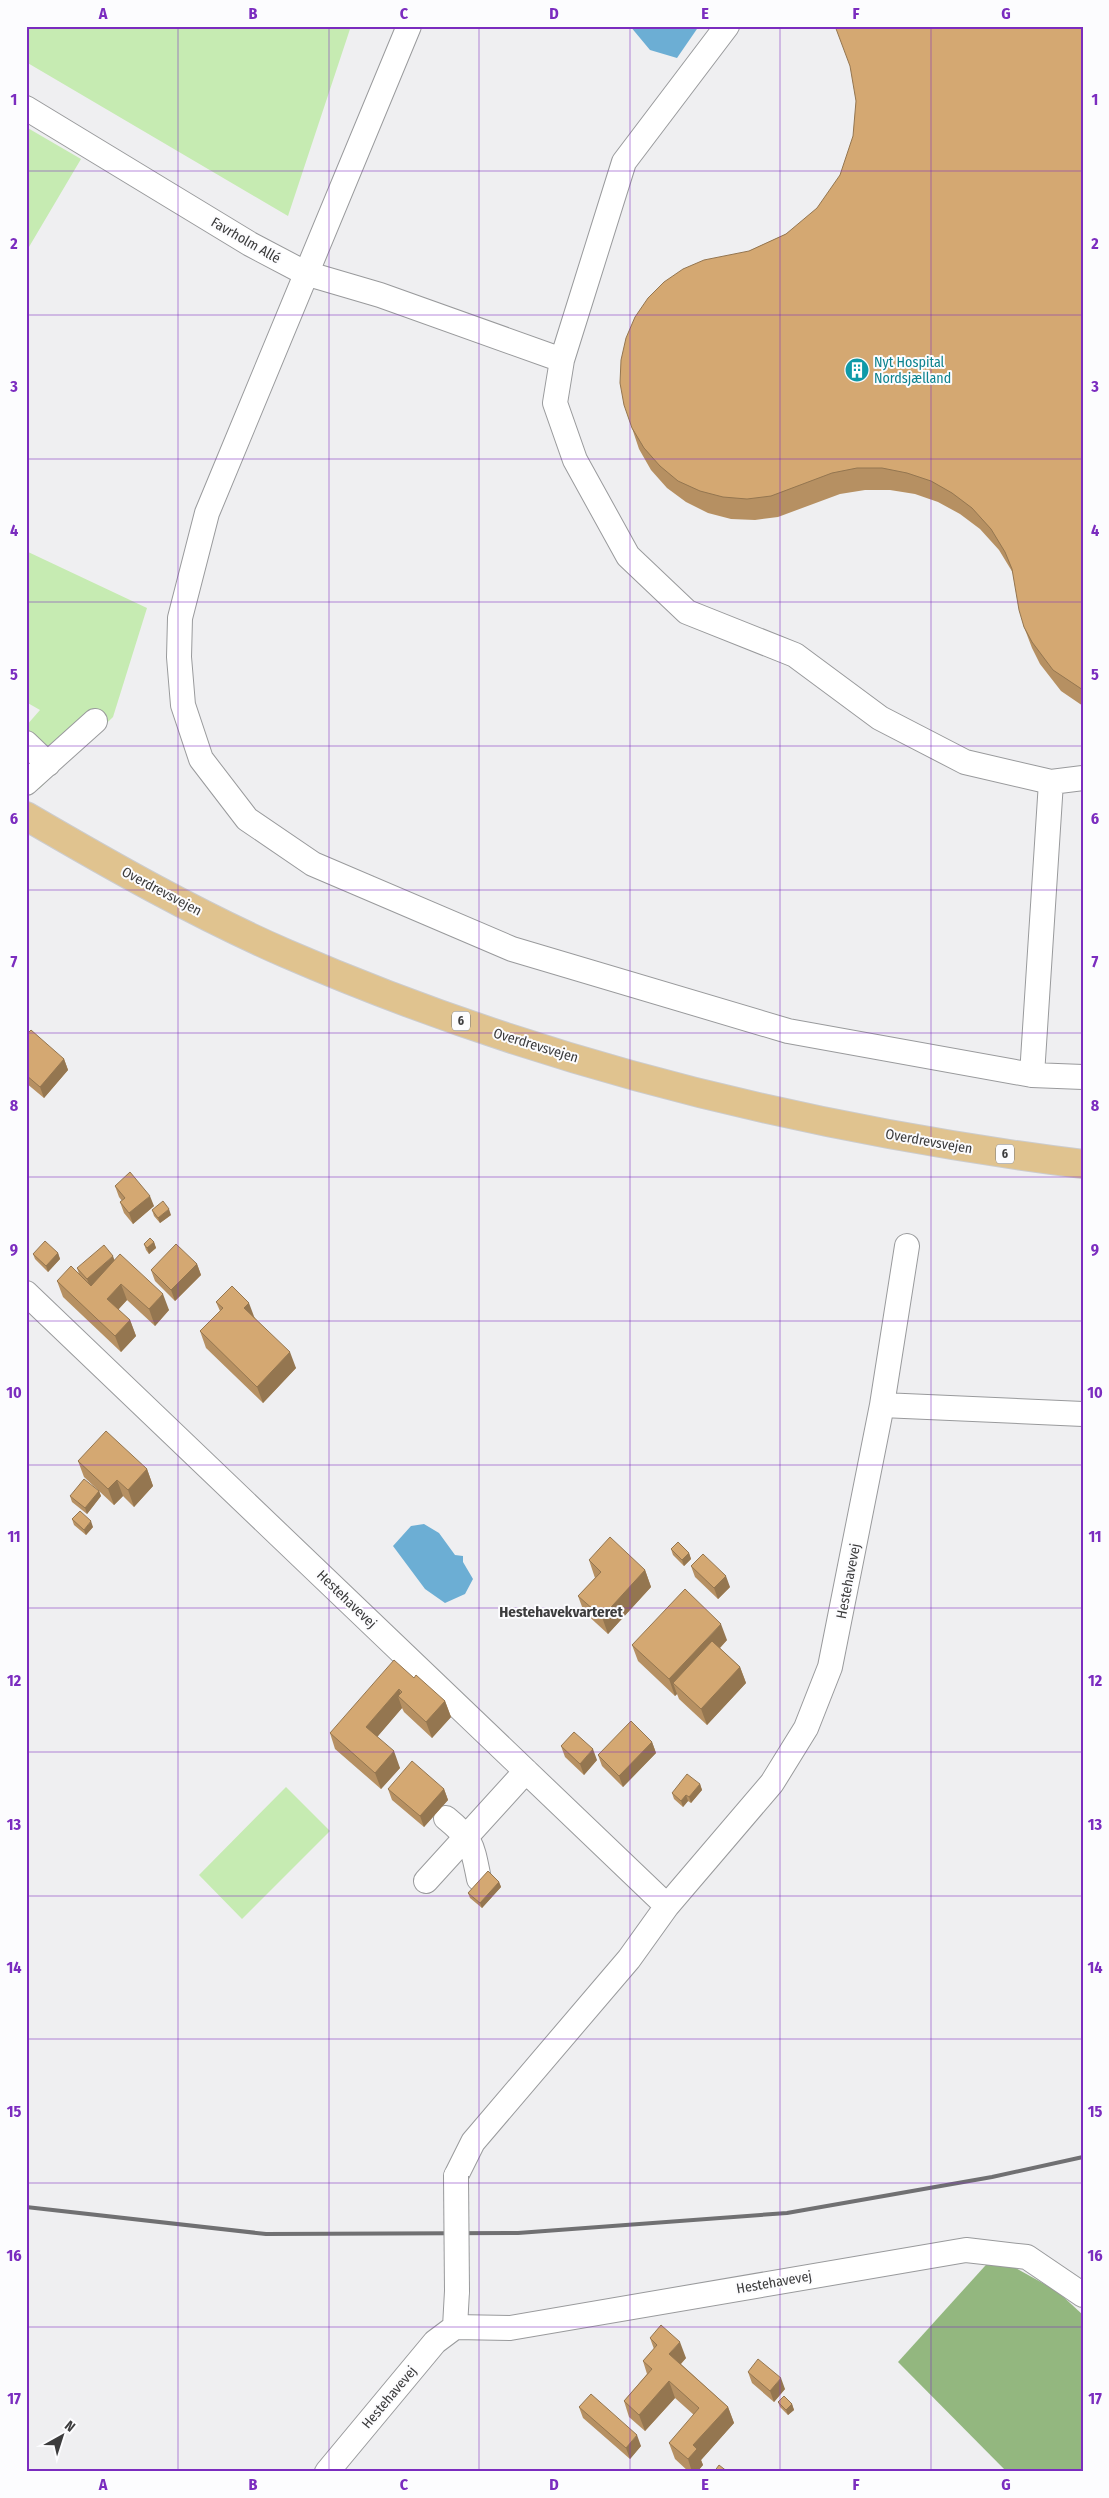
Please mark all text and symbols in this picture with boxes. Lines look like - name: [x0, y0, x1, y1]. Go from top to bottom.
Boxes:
- text: A: [98, 4, 108, 23]
- text: B: [249, 4, 258, 23]
- text: C: [400, 4, 409, 23]
- text: D: [549, 4, 559, 23]
- text: E: [701, 4, 709, 23]
- text: F: [852, 4, 860, 23]
- text: G: [1001, 4, 1011, 23]
- text: 1: [11, 90, 17, 109]
- text: 1: [1092, 90, 1098, 109]
- street label: Favrholm Allé: [208, 214, 283, 267]
- text: 2: [9, 234, 18, 253]
- text: 2: [1090, 234, 1099, 253]
- place label: Nyt Hospital Nordsjælland: [874, 354, 951, 387]
- building icon: Nyt Hospital Nordsjælland: [844, 357, 870, 383]
- text: 3: [9, 377, 18, 396]
- text: 3: [1090, 377, 1099, 396]
- text: 4: [10, 521, 18, 540]
- text: 4: [1091, 521, 1099, 540]
- text: 5: [10, 665, 18, 684]
- text: 5: [1091, 665, 1099, 684]
- text: 6: [10, 809, 18, 828]
- text: 6: [1091, 809, 1099, 828]
- street label: Overdrevsvejen: [119, 863, 205, 920]
- text: 7: [11, 952, 18, 971]
- text: 7: [1092, 952, 1099, 971]
- road number: 6: [452, 1011, 470, 1030]
- street label: Overdrevsvejen: [491, 1024, 580, 1066]
- text: 8: [10, 1096, 19, 1115]
- text: 8: [1091, 1096, 1100, 1115]
- street label: Overdrevsvejen: [884, 1125, 974, 1158]
- road number: 6: [996, 1144, 1014, 1164]
- text: 9: [10, 1240, 18, 1259]
- text: 9: [1091, 1240, 1099, 1259]
- text: 10: [6, 1383, 22, 1402]
- text: 10: [1087, 1383, 1103, 1402]
- text: 11: [7, 1527, 21, 1546]
- text: 11: [1088, 1527, 1102, 1546]
- street label: Hestehavevej: [833, 1542, 864, 1620]
- street label: Hestehavevej: [313, 1567, 380, 1632]
- district label: Hestehavekvarteret: [499, 1603, 623, 1621]
- text: 12: [7, 1671, 22, 1690]
- text: 12: [1088, 1671, 1103, 1690]
- text: 13: [7, 1815, 22, 1834]
- text: 13: [1088, 1815, 1103, 1834]
- text: 14: [7, 1958, 22, 1977]
- text: 14: [1088, 1958, 1103, 1977]
- text: 15: [7, 2102, 21, 2121]
- text: 15: [1088, 2102, 1102, 2121]
- text: 16: [6, 2246, 22, 2265]
- text: 16: [1087, 2246, 1103, 2265]
- street label: Hestehavevej: [735, 2267, 813, 2297]
- street label: Hestehavevej: [358, 2363, 420, 2432]
- text: 17: [7, 2389, 21, 2408]
- text: 17: [1088, 2389, 1102, 2408]
- north arrow: [38, 2410, 88, 2460]
- text: N: [61, 2417, 78, 2436]
- text: A: [98, 2475, 108, 2494]
- text: B: [249, 2475, 258, 2494]
- text: C: [400, 2475, 409, 2494]
- text: D: [549, 2475, 559, 2494]
- text: E: [701, 2475, 709, 2494]
- text: F: [852, 2475, 860, 2494]
- text: G: [1001, 2475, 1011, 2494]

